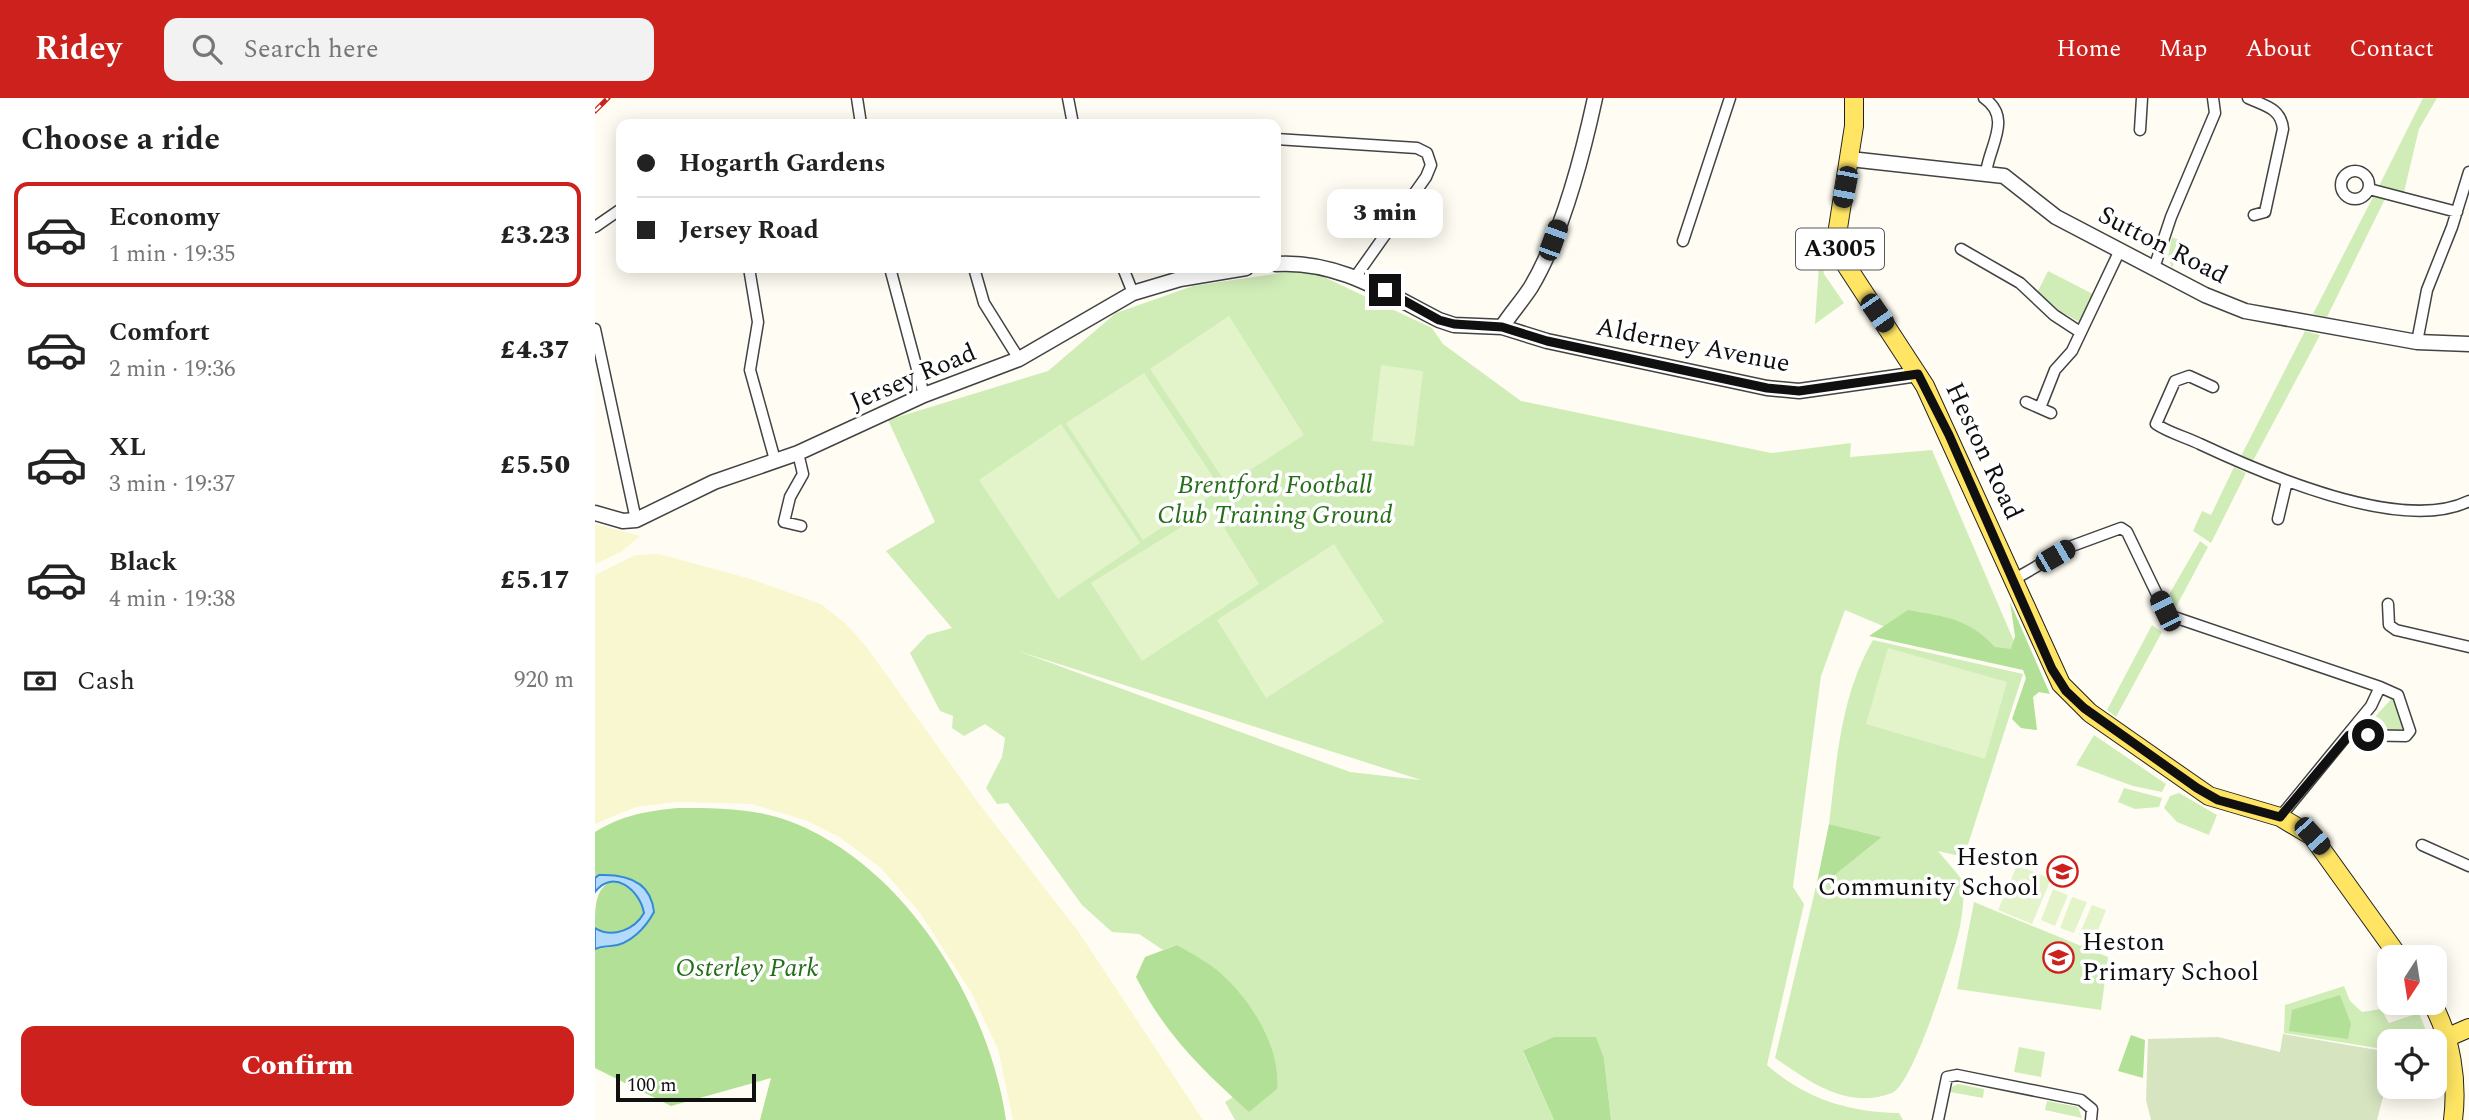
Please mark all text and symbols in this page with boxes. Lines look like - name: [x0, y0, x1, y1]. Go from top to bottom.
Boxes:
- search box: [164, 18, 654, 81]
- text: Ridey: [35, 24, 122, 74]
- text: Search here: [244, 29, 379, 69]
- icon: search: [188, 30, 226, 68]
- text: Home: [2056, 31, 2121, 67]
- text: Map: [2159, 31, 2207, 67]
- text: About: [2245, 31, 2311, 67]
- text: Contact: [2349, 31, 2434, 67]
- text: Choose a ride: [21, 115, 220, 164]
- text: Hogarth Gardens: [679, 143, 886, 183]
- car: [1831, 164, 1860, 210]
- callout: 3 min: [1327, 188, 1443, 238]
- street label: Sutton Road: [2091, 195, 2235, 295]
- text: 3 min: [1353, 196, 1417, 231]
- text: Economy: [109, 197, 219, 237]
- icon: car: [25, 203, 88, 266]
- text: Jersey Road: [679, 210, 819, 250]
- text: £3.23: [500, 215, 570, 255]
- car: [1536, 217, 1571, 263]
- road number: A3005: [1796, 229, 1884, 270]
- text: 1 min · 19:35: [109, 237, 236, 272]
- route end: [1369, 274, 1401, 306]
- car: [1857, 290, 1898, 336]
- street label: Alderney Avenue: [1593, 307, 1793, 383]
- text: Comfort: [109, 312, 210, 352]
- icon: car: [25, 318, 88, 381]
- text: £4.37: [500, 330, 570, 370]
- street label: Jersey Road: [844, 332, 982, 422]
- text: 2 min · 19:36: [109, 352, 236, 387]
- street label: Heston Road: [1935, 375, 2033, 527]
- text: XL: [109, 427, 146, 467]
- icon: car: [25, 433, 88, 496]
- text: £5.50: [500, 445, 570, 485]
- park label: Brentford Football Club Training Ground: [1157, 465, 1393, 535]
- text: 3 min · 19:37: [109, 467, 236, 502]
- car: [2032, 536, 2079, 576]
- text: Black: [109, 542, 177, 582]
- icon: car: [25, 548, 88, 611]
- text: £5.17: [500, 560, 570, 600]
- text: 4 min · 19:38: [109, 582, 236, 617]
- car: [2147, 588, 2184, 634]
- text: Cash: [77, 661, 135, 701]
- icon: cash: [21, 662, 59, 700]
- text: 920 m: [514, 663, 574, 698]
- route start: [2352, 719, 2384, 751]
- car: [2291, 813, 2334, 859]
- place label: Heston Community School: [1818, 837, 2039, 907]
- school or university icon: Heston Community School: [2045, 855, 2079, 889]
- place label: Heston Primary School: [2082, 922, 2259, 992]
- school or university icon: Heston Primary School: [2042, 940, 2076, 974]
- north arrow: [2377, 945, 2447, 1015]
- map controls: [2377, 945, 2447, 1099]
- park label: Osterley Park: [675, 948, 819, 988]
- button: Confirm: [21, 1026, 574, 1106]
- button: locate: [2377, 1029, 2447, 1099]
- scale bar: [616, 1071, 756, 1103]
- text: 100 m: [627, 1071, 677, 1100]

